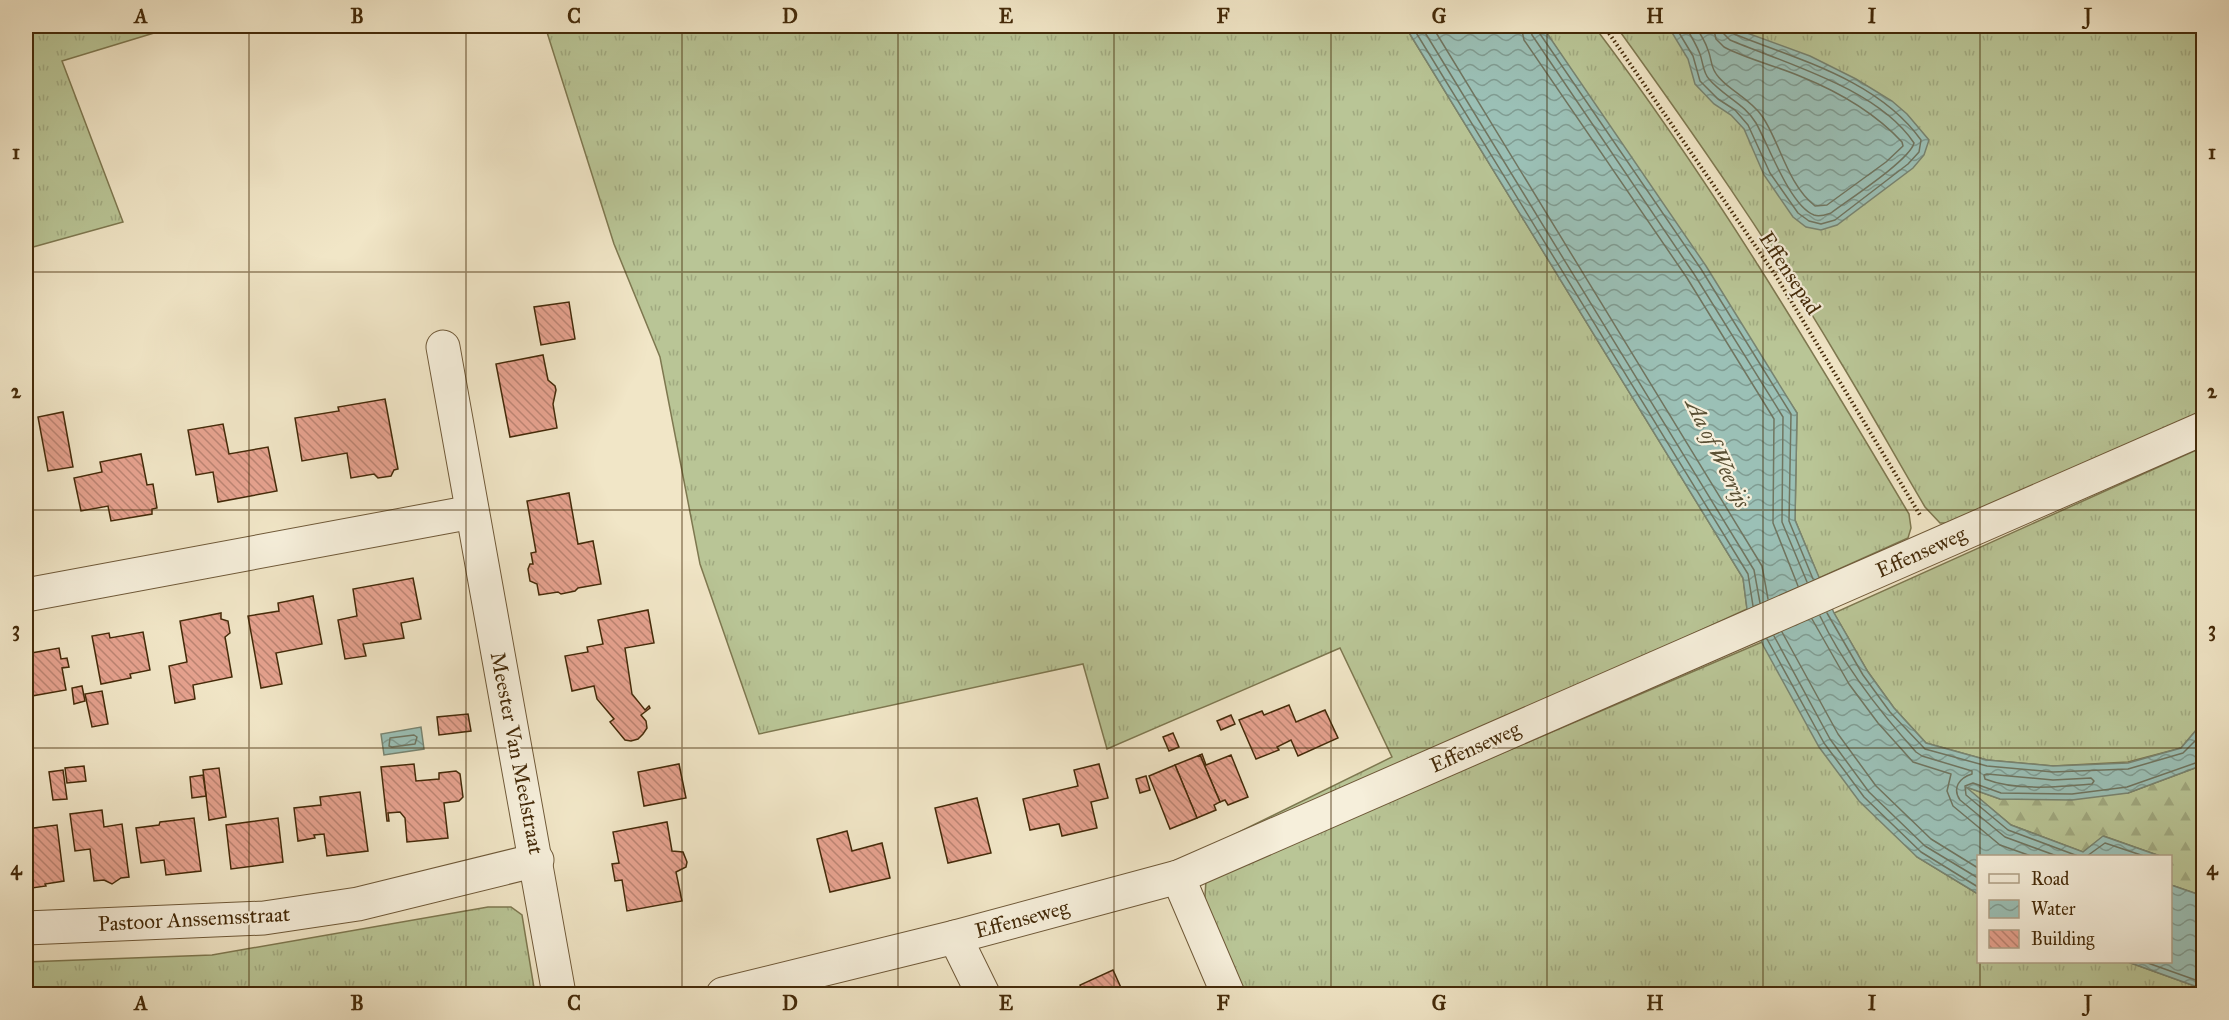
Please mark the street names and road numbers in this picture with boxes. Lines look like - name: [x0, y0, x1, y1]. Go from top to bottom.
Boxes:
- street label: Effensepad: [1753, 226, 1827, 320]
- street label: Effenseweg: [1872, 520, 1970, 583]
- street label: Meester Van Meelstraat: [485, 650, 549, 857]
- street label: Effenseweg: [1426, 715, 1524, 778]
- street label: Effenseweg: [972, 894, 1072, 944]
- street label: Pastoor Anssemsstraat: [97, 901, 291, 937]

